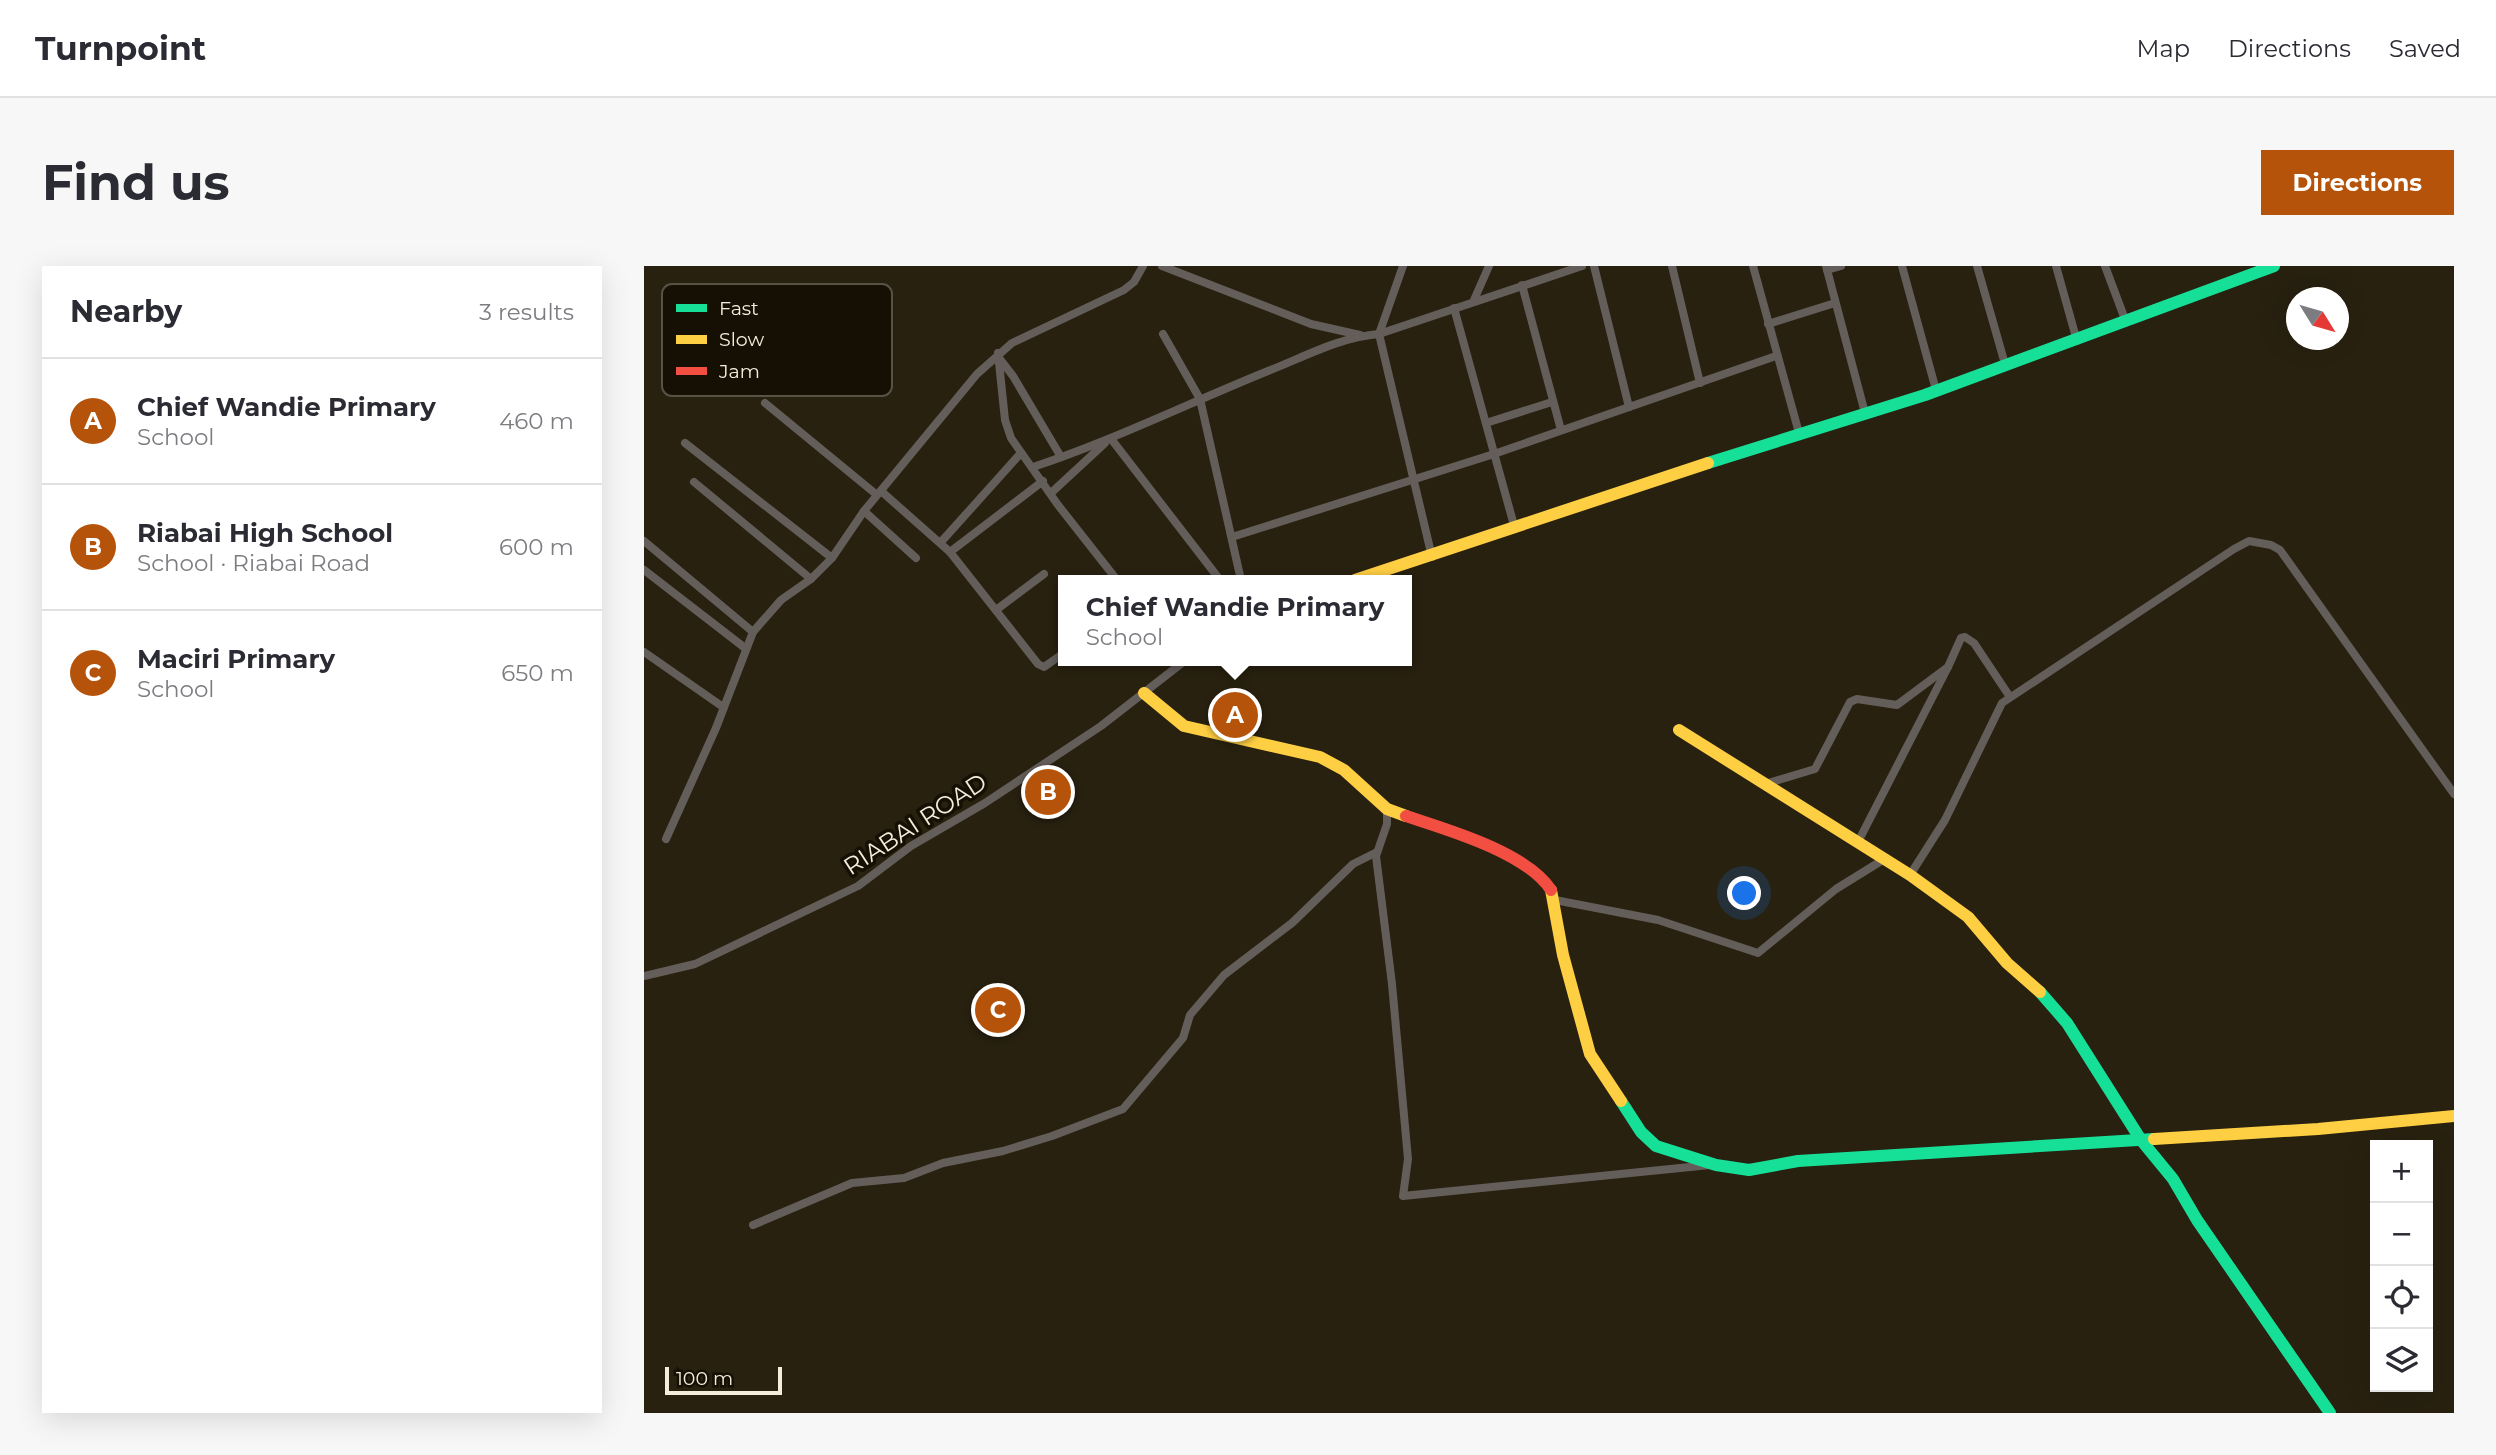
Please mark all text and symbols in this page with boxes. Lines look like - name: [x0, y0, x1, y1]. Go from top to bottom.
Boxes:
- text: Turnpoint: [35, 28, 206, 68]
- text: Map: [2137, 34, 2190, 63]
- text: Directions: [2228, 34, 2351, 63]
- text: Saved: [2389, 34, 2461, 63]
- button: Directions: [2261, 150, 2454, 215]
- text: Find us: [42, 153, 230, 212]
- legend: [662, 284, 892, 396]
- north arrow: [2286, 287, 2349, 350]
- text: Nearby: [70, 293, 182, 330]
- text: Fast: [719, 297, 759, 320]
- text: 3 results: [479, 298, 574, 326]
- text: Slow: [719, 328, 764, 351]
- text: Jam: [718, 360, 760, 383]
- text: Chief Wandie Primary: [137, 391, 436, 423]
- text: A: [84, 407, 102, 435]
- text: 460 m: [499, 407, 574, 435]
- text: School: [137, 423, 215, 451]
- text: Riabai High School: [137, 517, 393, 549]
- text: B: [84, 533, 102, 561]
- text: 600 m: [499, 533, 574, 561]
- text: School · Riabai Road: [137, 549, 370, 577]
- popup: [1058, 575, 1412, 666]
- text: Chief Wandie Primary: [1086, 591, 1384, 623]
- text: School: [1086, 623, 1163, 651]
- text: Maciri Primary: [137, 643, 335, 675]
- text: C: [85, 659, 101, 687]
- text: 650 m: [501, 659, 574, 687]
- text: School: [137, 675, 215, 703]
- pin: A: [1212, 689, 1258, 741]
- pin: B: [1025, 766, 1071, 818]
- street label: RIABAI ROAD: [838, 767, 992, 881]
- your location: [1727, 876, 1761, 910]
- pin: C: [975, 984, 1021, 1036]
- map controls: [2370, 1140, 2433, 1392]
- button: +: [2370, 1140, 2433, 1203]
- button: −: [2370, 1203, 2433, 1266]
- button: locate: [2370, 1266, 2433, 1329]
- button: layers: [2370, 1329, 2433, 1392]
- scale bar: [665, 1364, 782, 1396]
- text: 100 m: [676, 1367, 733, 1390]

